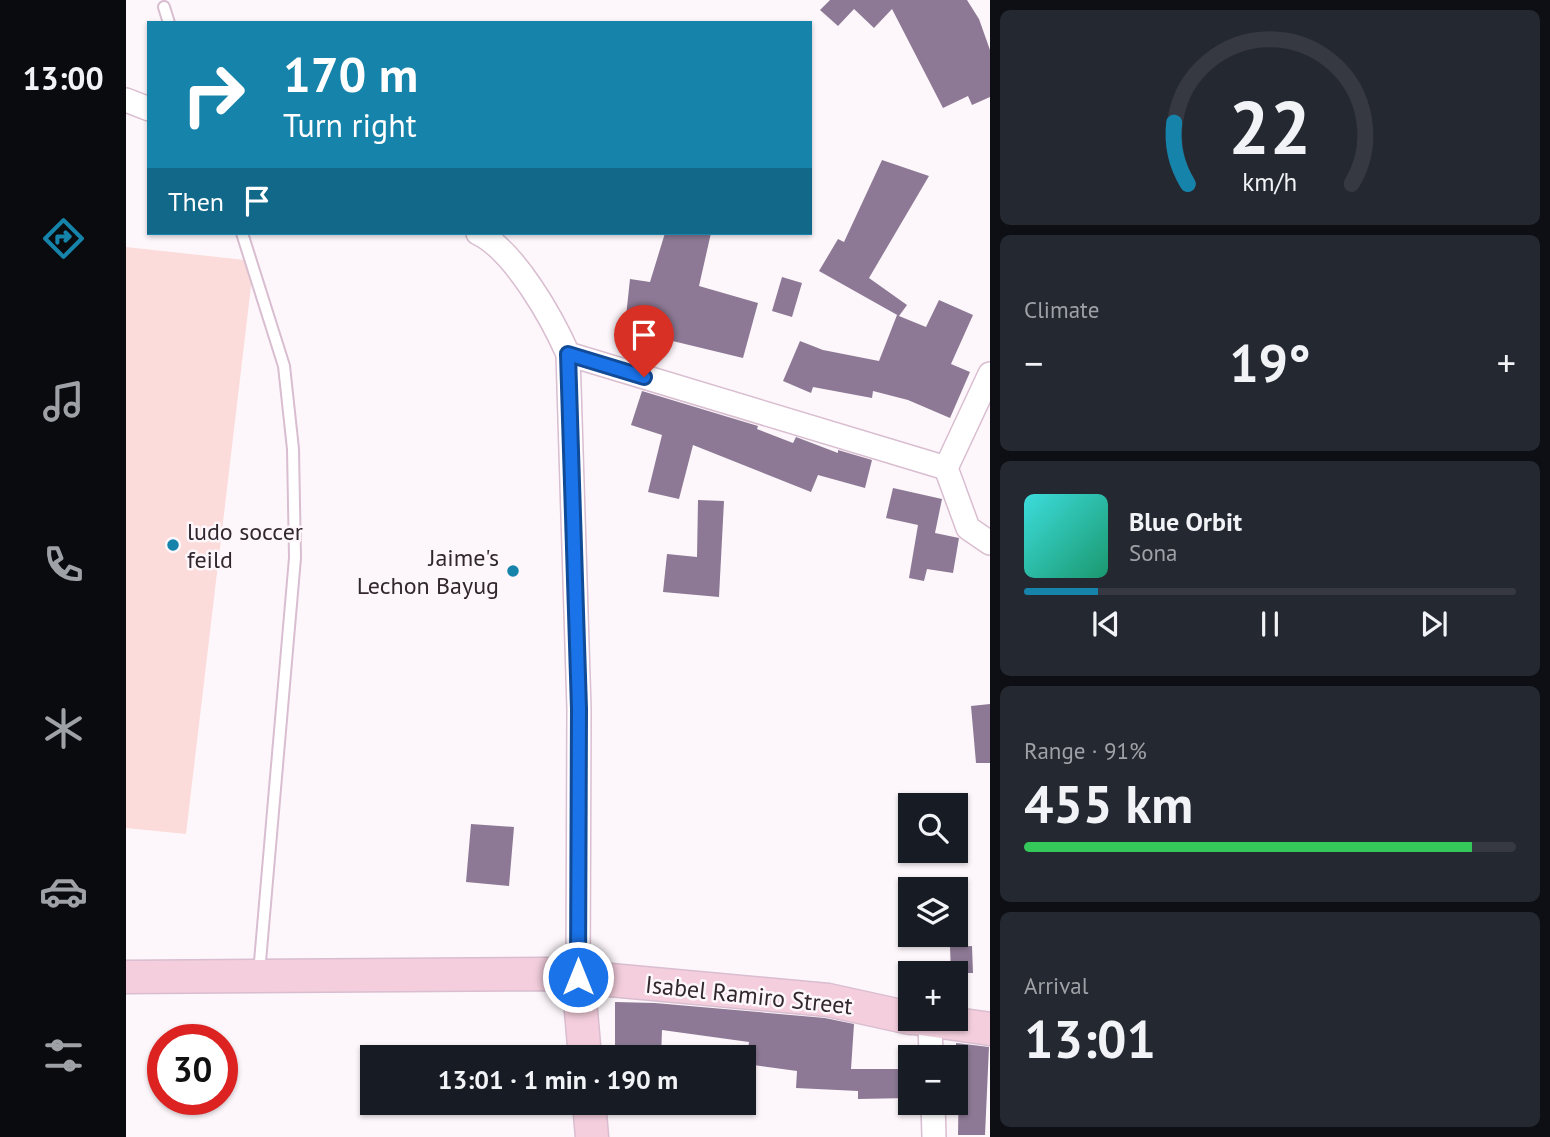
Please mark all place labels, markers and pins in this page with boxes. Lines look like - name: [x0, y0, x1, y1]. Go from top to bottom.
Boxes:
- pin: [614, 305, 674, 377]
- place label: ludo soccer feild: [187, 516, 303, 575]
- marker: ludo soccer feild: [165, 537, 181, 553]
- place label: Jaime's Lechon Bayug: [357, 542, 499, 601]
- marker: Jaime's Lechon Bayug: [505, 563, 521, 579]

